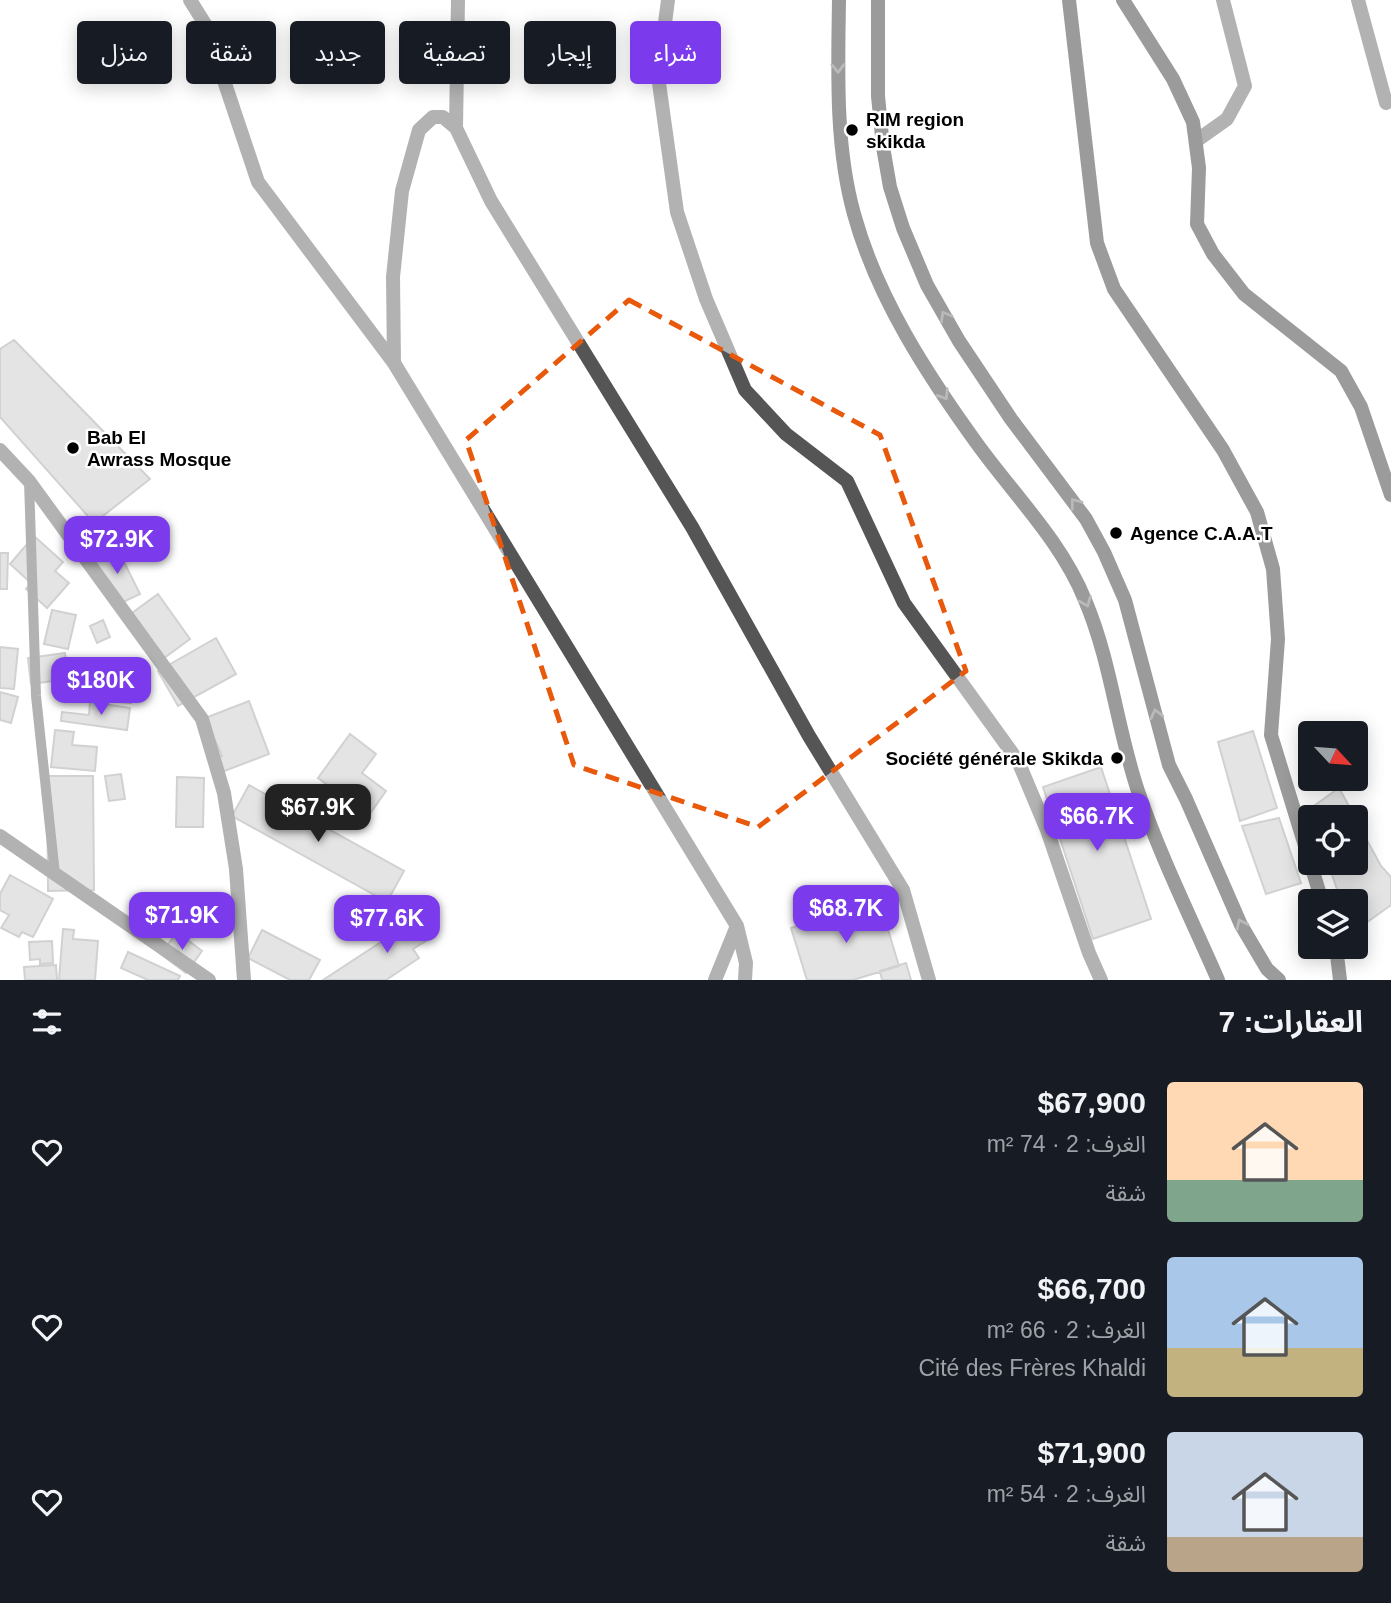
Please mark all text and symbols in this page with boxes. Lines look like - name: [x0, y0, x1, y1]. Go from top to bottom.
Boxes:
- chip: منزل: [77, 21, 172, 84]
- chip: شقة: [186, 21, 276, 84]
- chip: جديد: [290, 21, 385, 84]
- chip: تصفية: [399, 21, 510, 84]
- chip: إيجار: [524, 21, 616, 84]
- chip: شراء: [630, 21, 721, 84]
- one-way arrow: [831, 63, 846, 74]
- place label: RIM region skikda: [866, 109, 964, 152]
- marker: RIM region skikda: [844, 122, 860, 138]
- one-way arrow: [940, 311, 953, 324]
- one-way arrow: [936, 387, 948, 400]
- place label: Bab El Awrass Mosque: [87, 427, 231, 470]
- marker: Bab El Awrass Mosque: [65, 440, 81, 456]
- one-way arrow: [1070, 498, 1083, 511]
- pin: $72.9K: [60, 516, 174, 576]
- place label: Agence C.A.A.T: [1130, 523, 1273, 544]
- marker: Agence C.A.A.T: [1108, 525, 1124, 541]
- text: $72.9K: [80, 526, 154, 552]
- one-way arrow: [1077, 596, 1091, 608]
- pin: $180K: [52, 658, 150, 717]
- text: $180K: [67, 667, 135, 693]
- one-way arrow: [1150, 708, 1164, 720]
- north arrow: [1298, 721, 1368, 791]
- map controls: [1298, 721, 1368, 959]
- place label: Société générale Skikda: [885, 748, 1103, 769]
- marker: Société générale Skikda: [1109, 750, 1125, 766]
- pin: $67.9K: [261, 784, 375, 844]
- text: $67.9K: [281, 794, 355, 820]
- pin: $66.7K: [1040, 794, 1154, 853]
- text: $66.7K: [1060, 803, 1134, 829]
- button: locate: [1298, 805, 1368, 875]
- pin: $68.7K: [789, 886, 903, 945]
- button: layers: [1298, 889, 1368, 959]
- pin: $71.9K: [125, 892, 239, 952]
- pin: $77.6K: [330, 895, 444, 955]
- text: $68.7K: [809, 895, 883, 921]
- text: $71.9K: [145, 902, 219, 928]
- text: $77.6K: [350, 905, 424, 931]
- one-way arrow: [1235, 919, 1249, 931]
- icon: filters: [28, 1003, 66, 1041]
- text: العقارات: 7: [1218, 1005, 1363, 1038]
- text: $67,900: [1038, 1086, 1146, 1119]
- icon: home: [1223, 1110, 1307, 1194]
- text: الغرف: 2 · 74 m²: [987, 1131, 1146, 1157]
- icon: heart: [28, 1133, 66, 1171]
- text: شقة: [1105, 1180, 1146, 1206]
- text: $66,700: [1038, 1272, 1146, 1305]
- icon: home: [1223, 1285, 1307, 1369]
- icon: heart: [28, 1308, 66, 1346]
- text: الغرف: 2 · 66 m²: [987, 1317, 1146, 1343]
- text: Cité des Frères Khaldi: [918, 1355, 1146, 1381]
- text: $71,900: [1038, 1436, 1146, 1469]
- icon: home: [1223, 1460, 1307, 1544]
- text: الغرف: 2 · 54 m²: [987, 1481, 1146, 1507]
- icon: heart: [28, 1483, 66, 1521]
- text: شقة: [1105, 1530, 1146, 1556]

